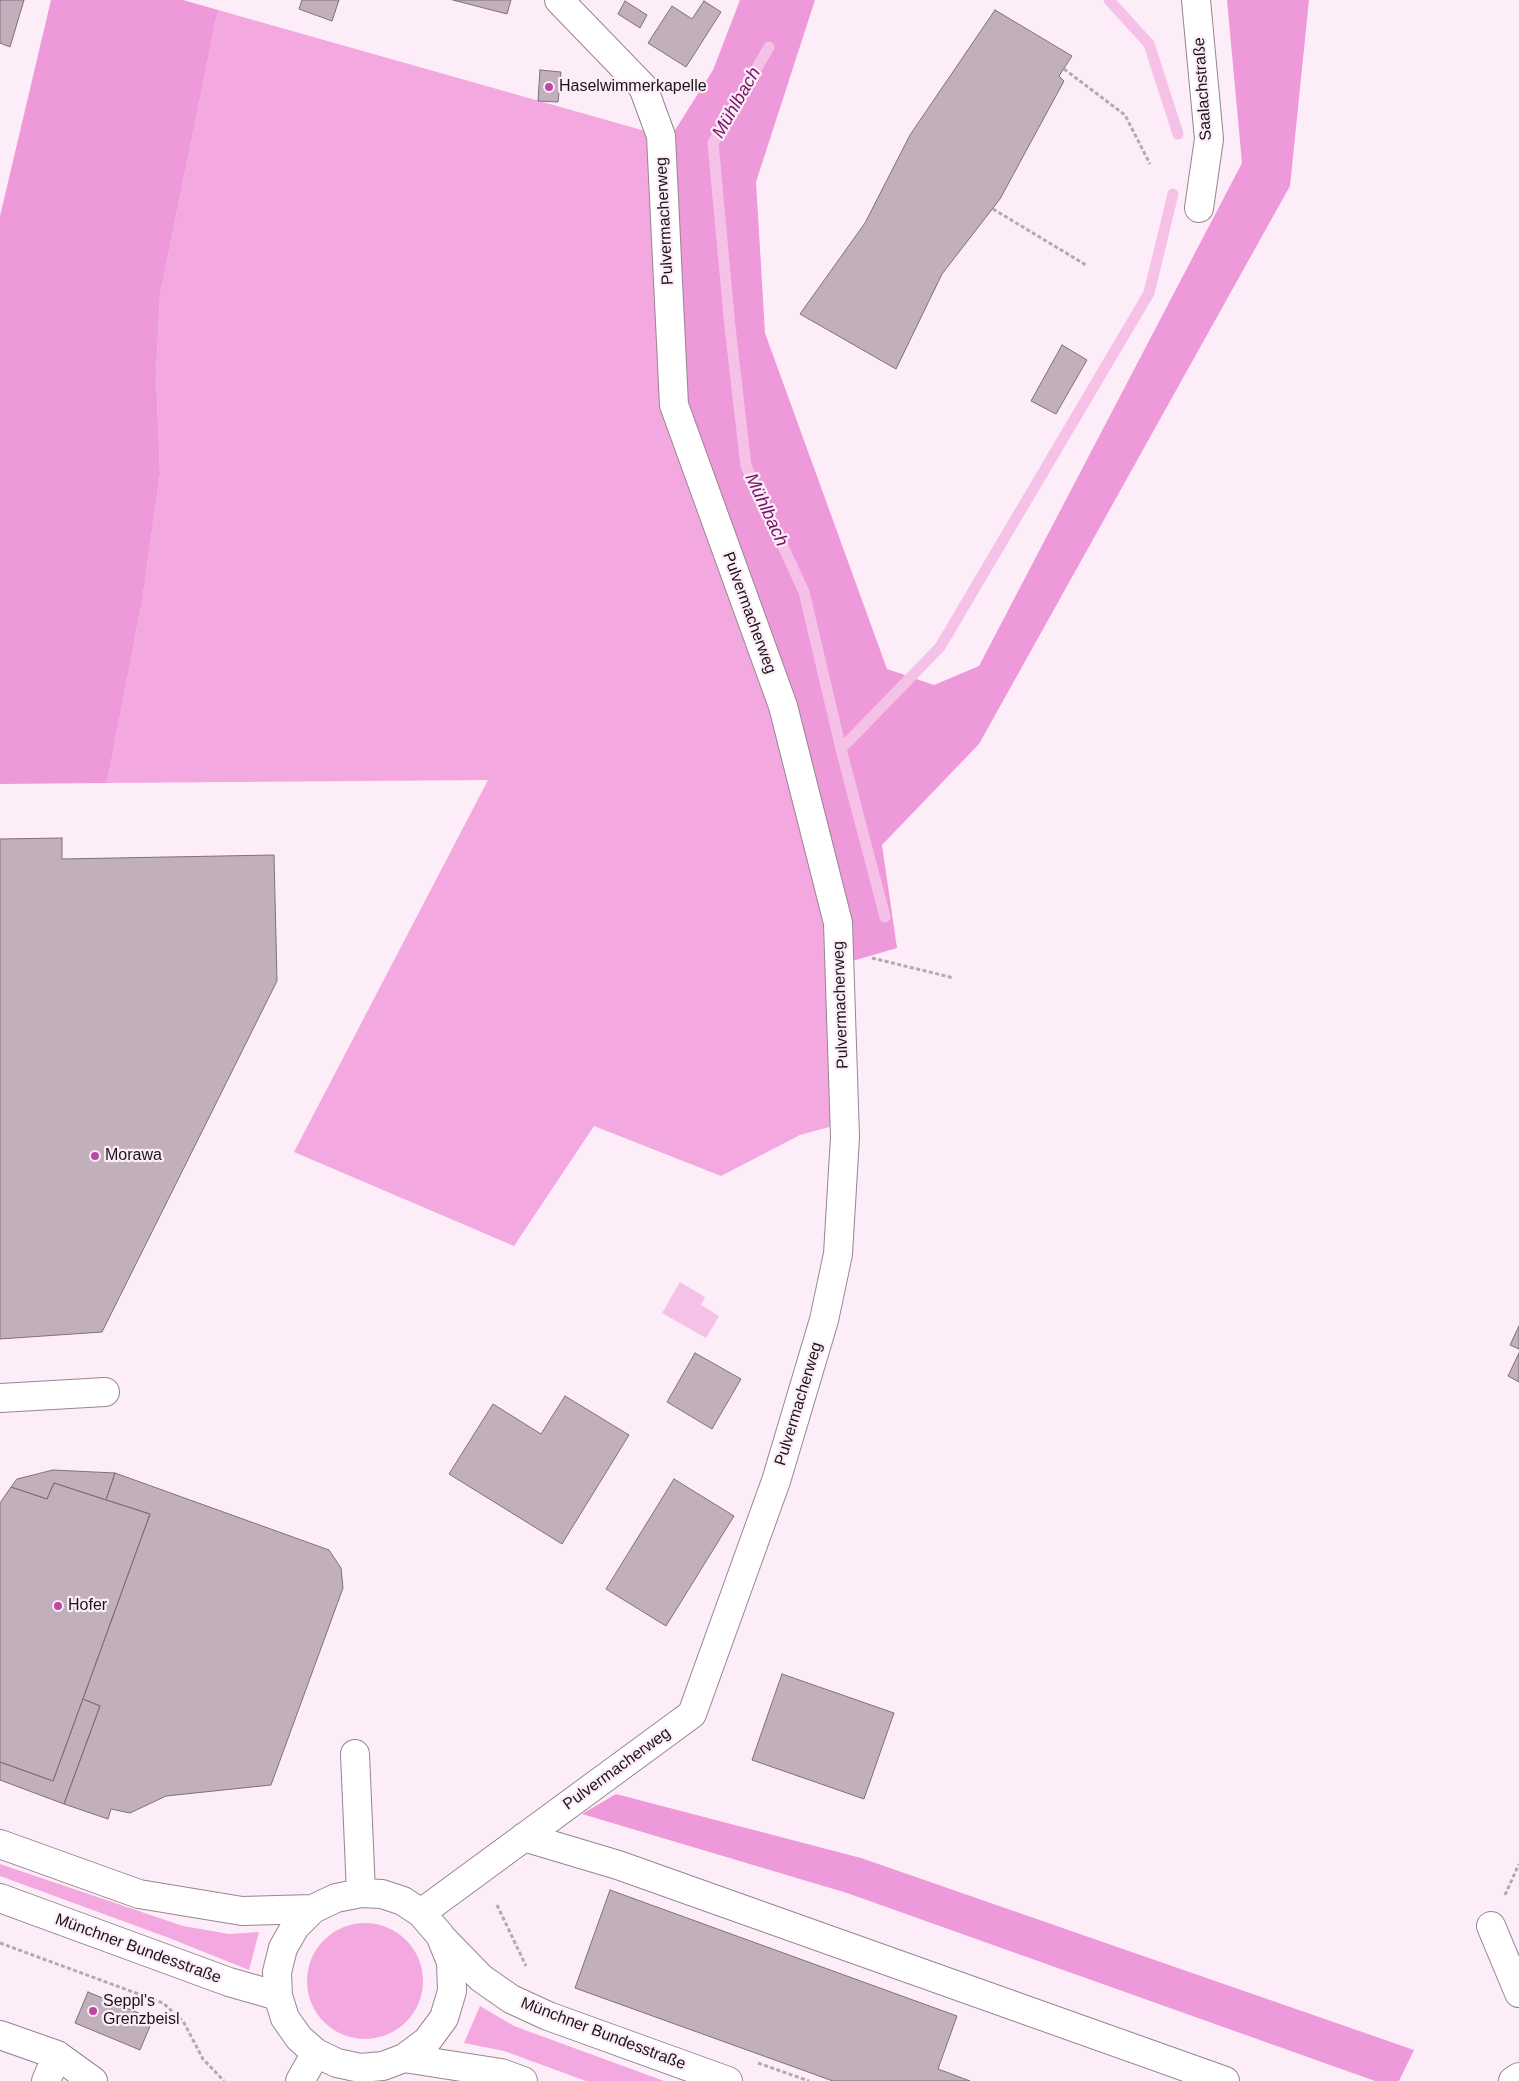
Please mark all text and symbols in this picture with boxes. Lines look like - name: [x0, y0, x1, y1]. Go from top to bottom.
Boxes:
- street label: Saalachstraße: [1190, 37, 1216, 141]
- water label: Mühlbach: [708, 64, 766, 142]
- place label: Haselwimmerkapelle: [559, 77, 707, 97]
- marker: Haselwimmerkapelle: [543, 81, 555, 93]
- street label: Pulvermacherweg: [652, 157, 678, 285]
- water label: Mühlbach: [740, 470, 792, 550]
- street label: Pulvermacherweg: [718, 550, 780, 676]
- street label: Pulvermacherweg: [829, 941, 853, 1069]
- place label: Morawa: [105, 1146, 162, 1166]
- marker: Morawa: [89, 1150, 101, 1162]
- street label: Pulvermacherweg: [771, 1340, 827, 1468]
- place label: Hofer: [68, 1596, 107, 1616]
- marker: Hofer: [52, 1600, 64, 1612]
- street label: Pulvermacherweg: [560, 1724, 674, 1814]
- street label: Münchner Bundesstraße: [52, 1910, 224, 1988]
- place label: Seppl's Grenzbeisl: [103, 1992, 179, 2030]
- street label: Münchner Bundesstraße: [518, 1994, 688, 2074]
- marker: Seppl's Grenzbeisl: [87, 2005, 99, 2017]

